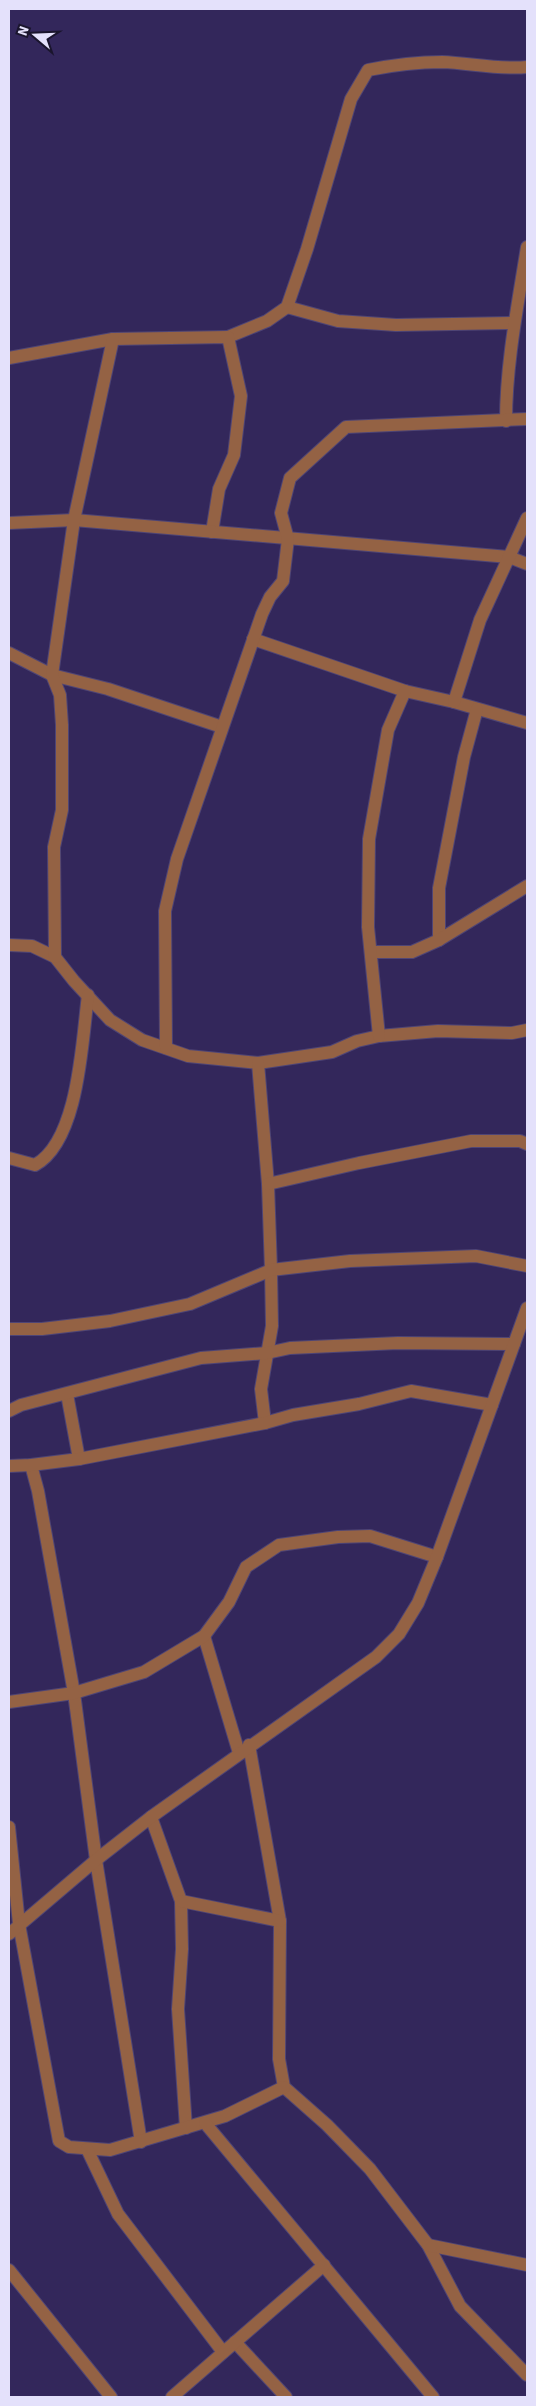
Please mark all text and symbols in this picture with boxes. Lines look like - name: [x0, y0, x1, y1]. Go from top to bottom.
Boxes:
- north arrow: [10, 10, 60, 60]
- text: N: [13, 23, 35, 39]

